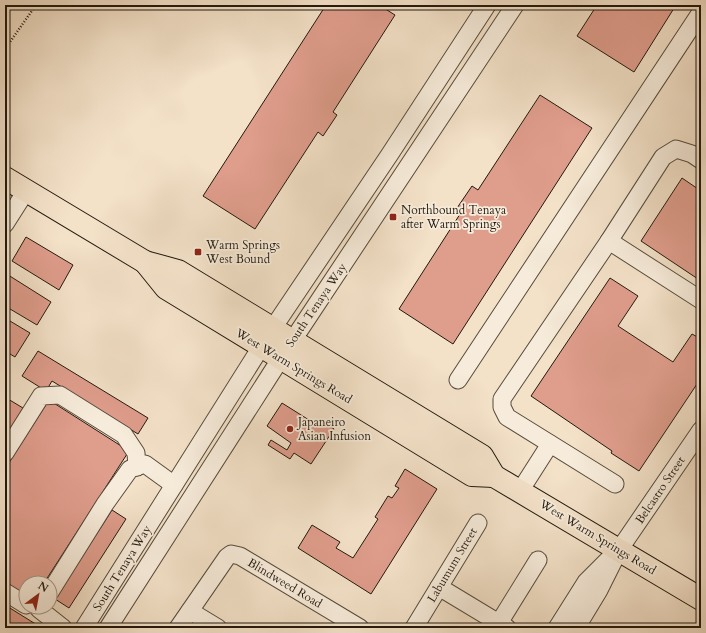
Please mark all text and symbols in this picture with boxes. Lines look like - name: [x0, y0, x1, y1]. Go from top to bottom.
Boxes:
- place label: Northbound Tenaya after Warm Springs: [401, 202, 507, 232]
- marker: Northbound Tenaya after Warm Springs: [388, 212, 398, 222]
- place label: Warm Springs West Bound: [205, 237, 280, 267]
- marker: Warm Springs West Bound: [193, 247, 203, 257]
- street label: South Tenaya Way: [282, 259, 351, 350]
- street label: West Warm Springs Road: [232, 324, 356, 407]
- place label: Japaneiro Asian Infusion: [296, 414, 371, 444]
- marker: Japaneiro Asian Infusion: [285, 424, 295, 434]
- street label: Belcastro Street: [632, 453, 689, 527]
- street label: West Warm Springs Road: [536, 495, 660, 578]
- street label: South Tenaya Way: [89, 521, 155, 614]
- street label: Labumum Street: [423, 525, 481, 605]
- street label: Blindweed Road: [245, 554, 326, 612]
- north arrow: [18, 575, 58, 615]
- text: N: [35, 578, 51, 596]

